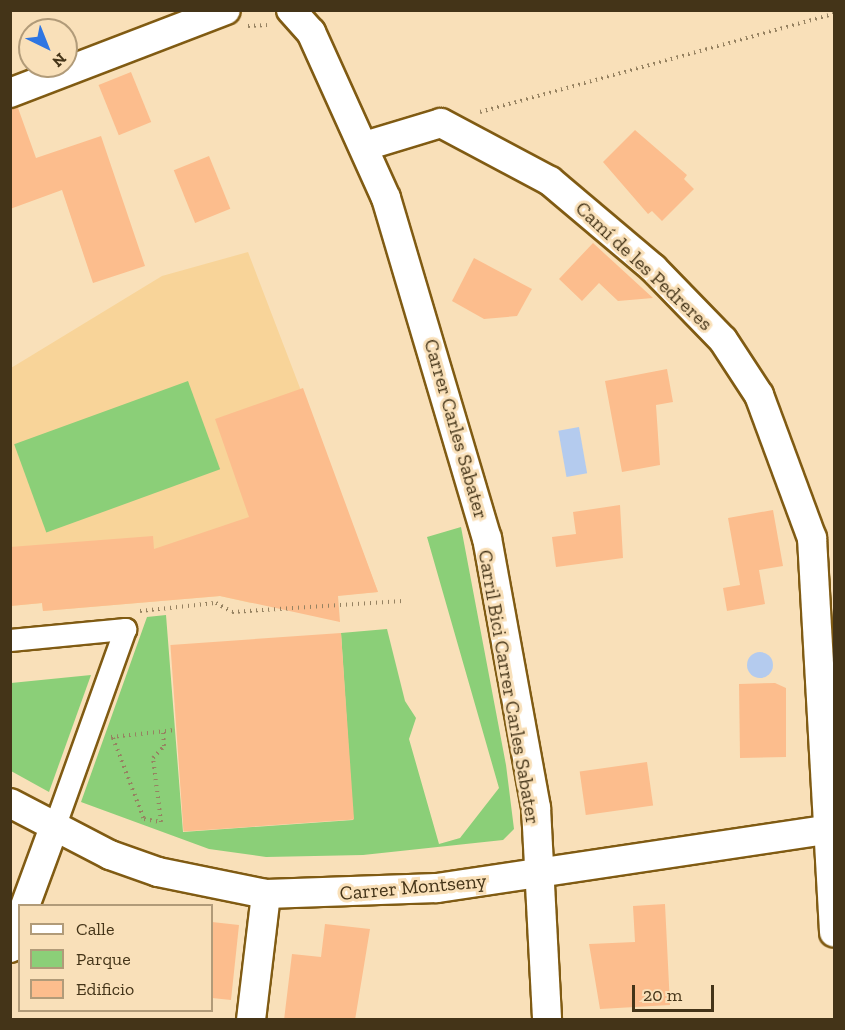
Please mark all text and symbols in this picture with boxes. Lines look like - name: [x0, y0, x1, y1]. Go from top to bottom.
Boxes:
- north arrow: [18, 18, 78, 78]
- text: N: [48, 49, 70, 71]
- street label: Camí de les Pedreres: [570, 196, 718, 336]
- street label: Carrer Carles Sabater: [419, 336, 493, 522]
- street label: Carril Bici Carrer Carles Sabater: [473, 548, 545, 826]
- street label: Carrer Montseny: [339, 869, 487, 905]
- legend: [18, 904, 213, 1012]
- text: Calle: [76, 918, 114, 940]
- text: Parque: [76, 948, 131, 970]
- scale bar: [635, 973, 718, 1011]
- text: Edificio: [76, 978, 134, 1000]
- text: 20 m: [643, 984, 682, 1006]

